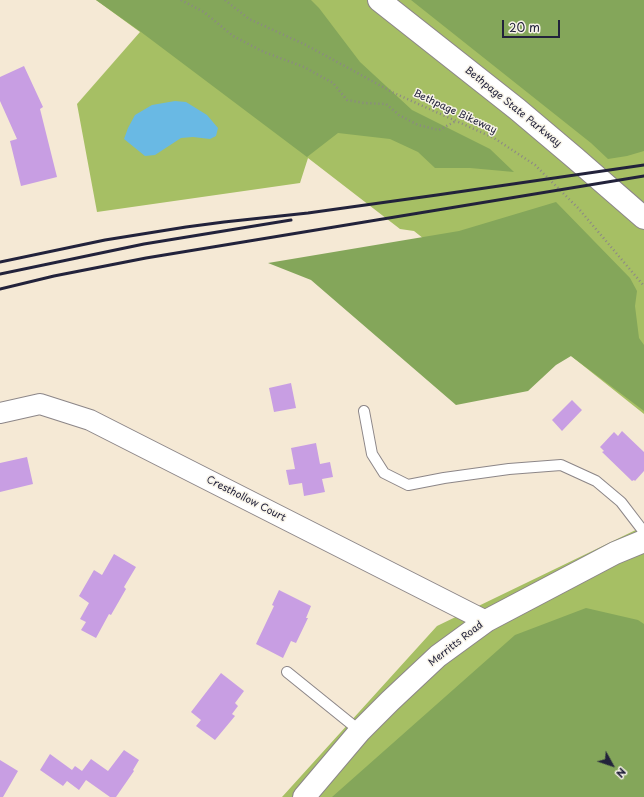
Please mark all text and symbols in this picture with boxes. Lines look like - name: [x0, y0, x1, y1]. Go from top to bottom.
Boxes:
- scale bar: [504, 12, 562, 38]
- text: 20 m: [509, 18, 540, 36]
- street label: Bethpage State Parkway: [462, 64, 564, 150]
- street label: Bethpage Bikeway: [412, 87, 498, 137]
- street label: Cresthollow Court: [204, 474, 288, 524]
- street label: Merritts Road: [426, 619, 486, 669]
- north arrow: [592, 745, 632, 785]
- text: N: [612, 764, 631, 782]

